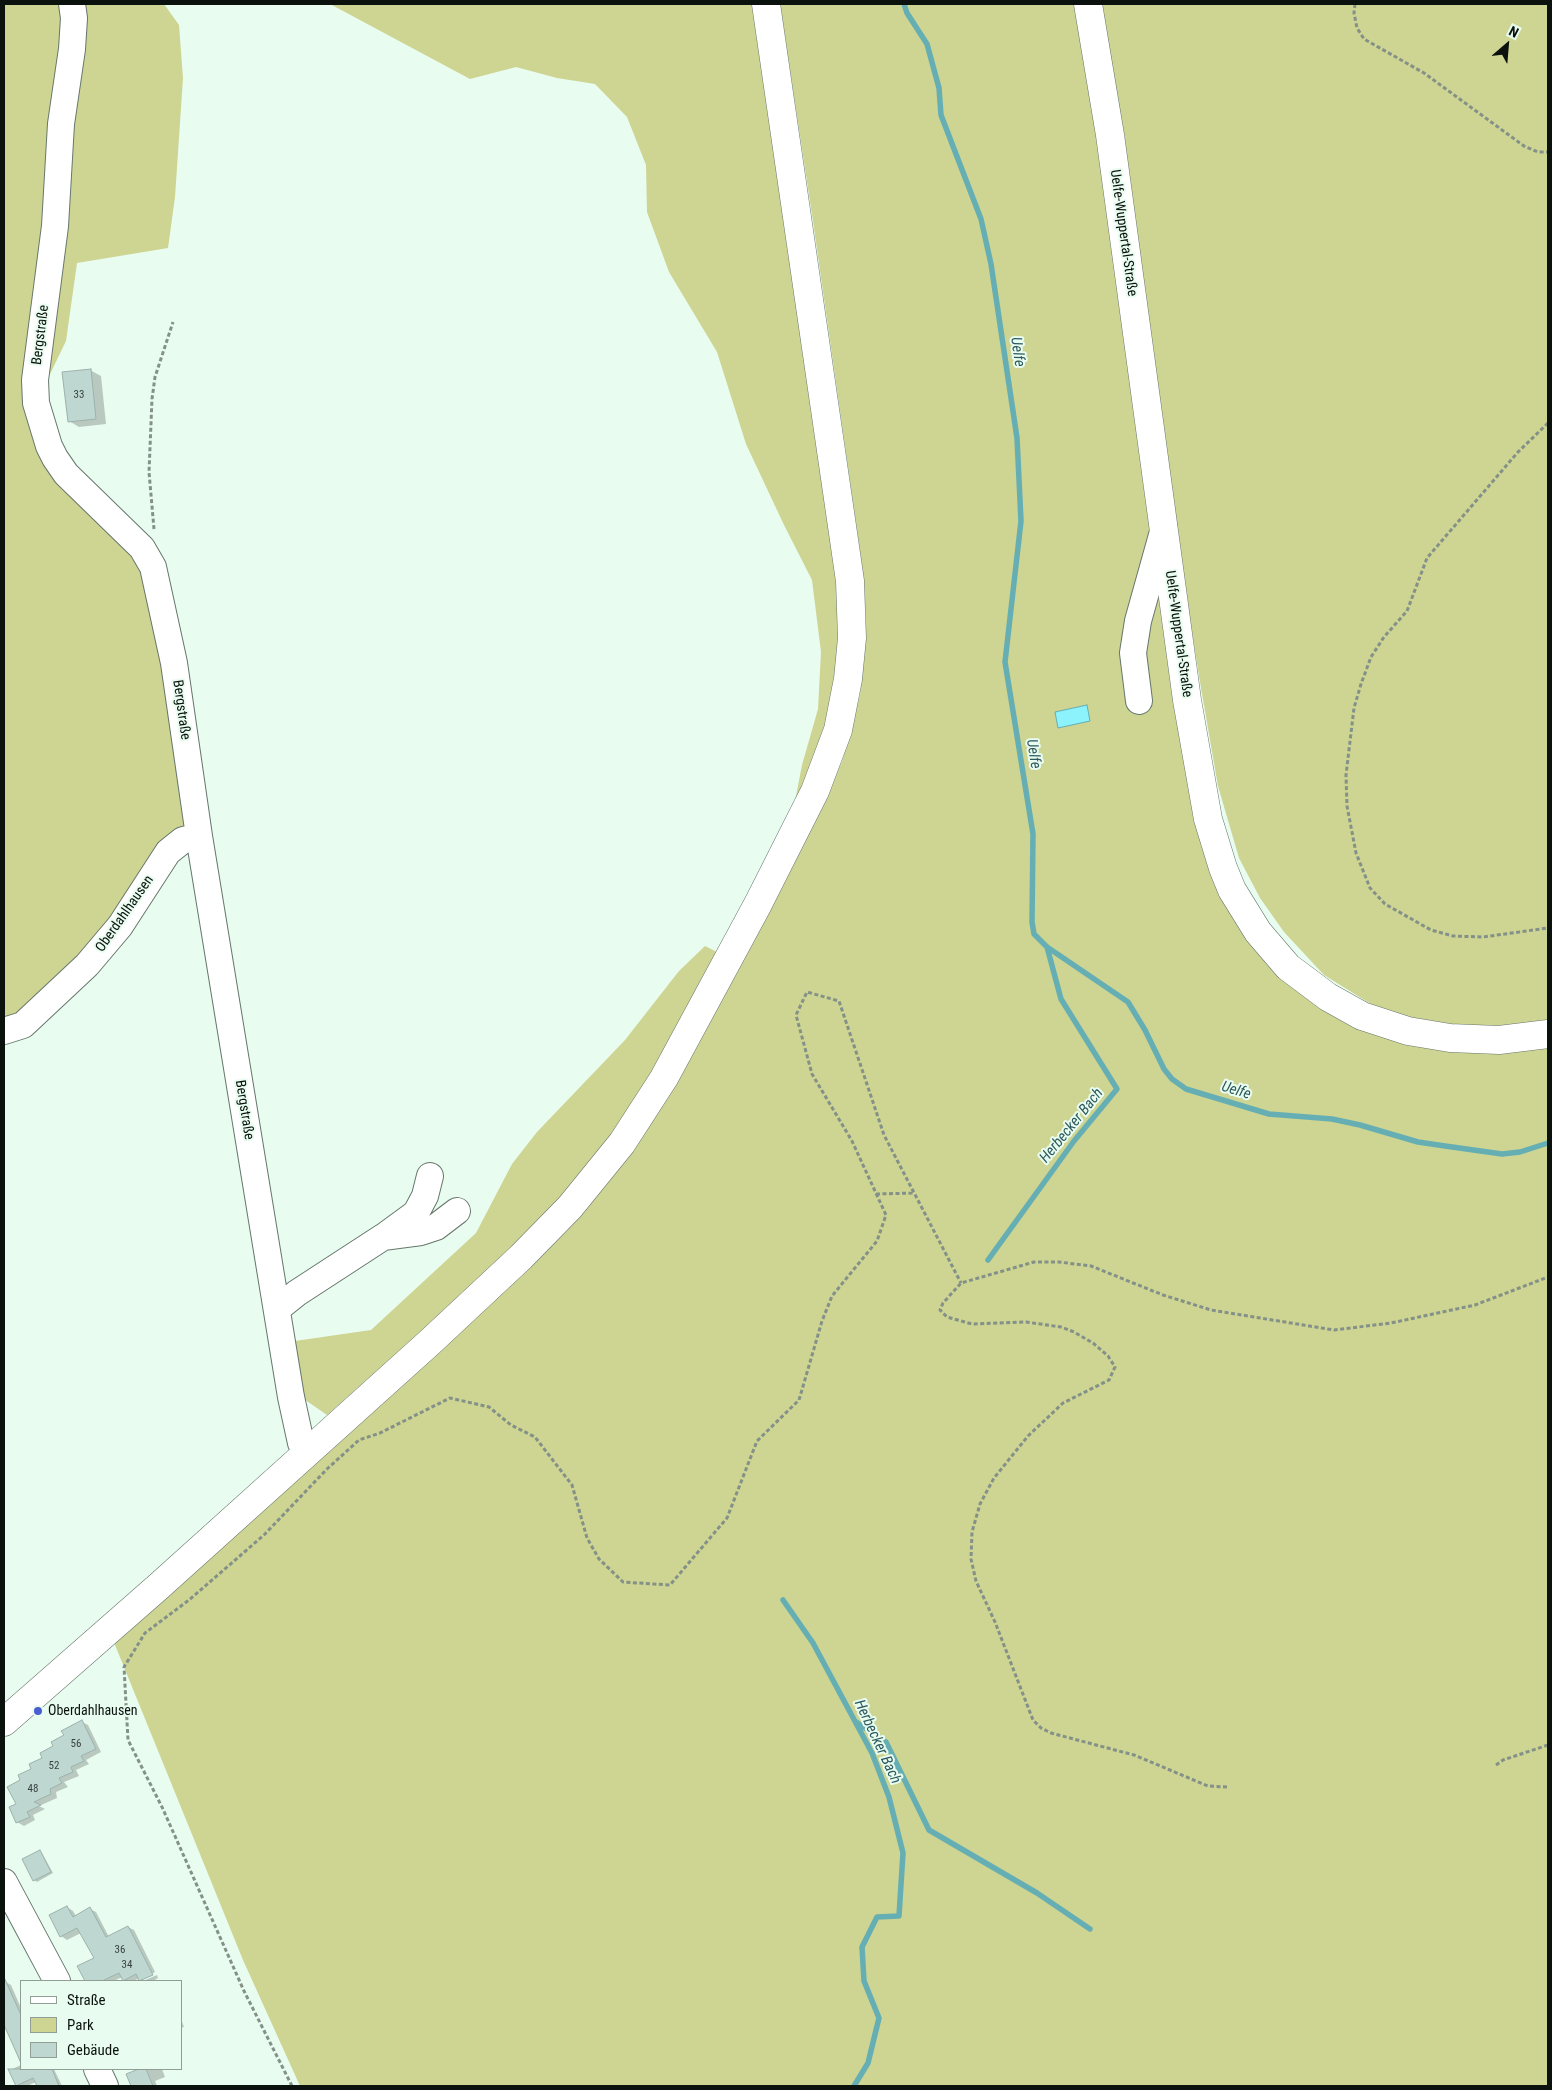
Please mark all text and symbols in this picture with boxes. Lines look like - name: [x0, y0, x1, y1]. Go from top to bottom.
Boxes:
- north arrow: [1482, 20, 1532, 70]
- text: N: [1506, 23, 1521, 41]
- street label: Uelfe-Wuppertal-Straße: [1106, 169, 1140, 297]
- street label: Bergstraße: [29, 304, 53, 366]
- water label: Uelfe: [1006, 336, 1028, 368]
- house number: 33: [74, 388, 84, 402]
- street label: Uelfe-Wuppertal-Straße: [1161, 570, 1195, 698]
- street label: Bergstraße: [168, 679, 194, 741]
- water label: Uelfe: [1022, 738, 1044, 770]
- street label: Oberdahlhausen: [92, 872, 158, 956]
- water label: Uelfe: [1219, 1078, 1253, 1104]
- street label: Bergstraße: [231, 1079, 257, 1141]
- water label: Herbecker Bach: [1036, 1085, 1108, 1167]
- water label: Herbecker Bach: [850, 1697, 904, 1787]
- place label: Oberdahlhausen: [48, 1703, 138, 1719]
- marker: Oberdahlhausen: [32, 1705, 44, 1717]
- house number: 56: [71, 1737, 81, 1751]
- house number: 52: [49, 1759, 59, 1773]
- house number: 48: [28, 1782, 38, 1796]
- house number: 36: [115, 1943, 125, 1957]
- house number: 34: [122, 1958, 132, 1972]
- legend: [20, 1980, 182, 2070]
- text: Straße: [67, 1991, 106, 2009]
- text: Park: [67, 2016, 94, 2034]
- text: Gebäude: [67, 2041, 119, 2059]

